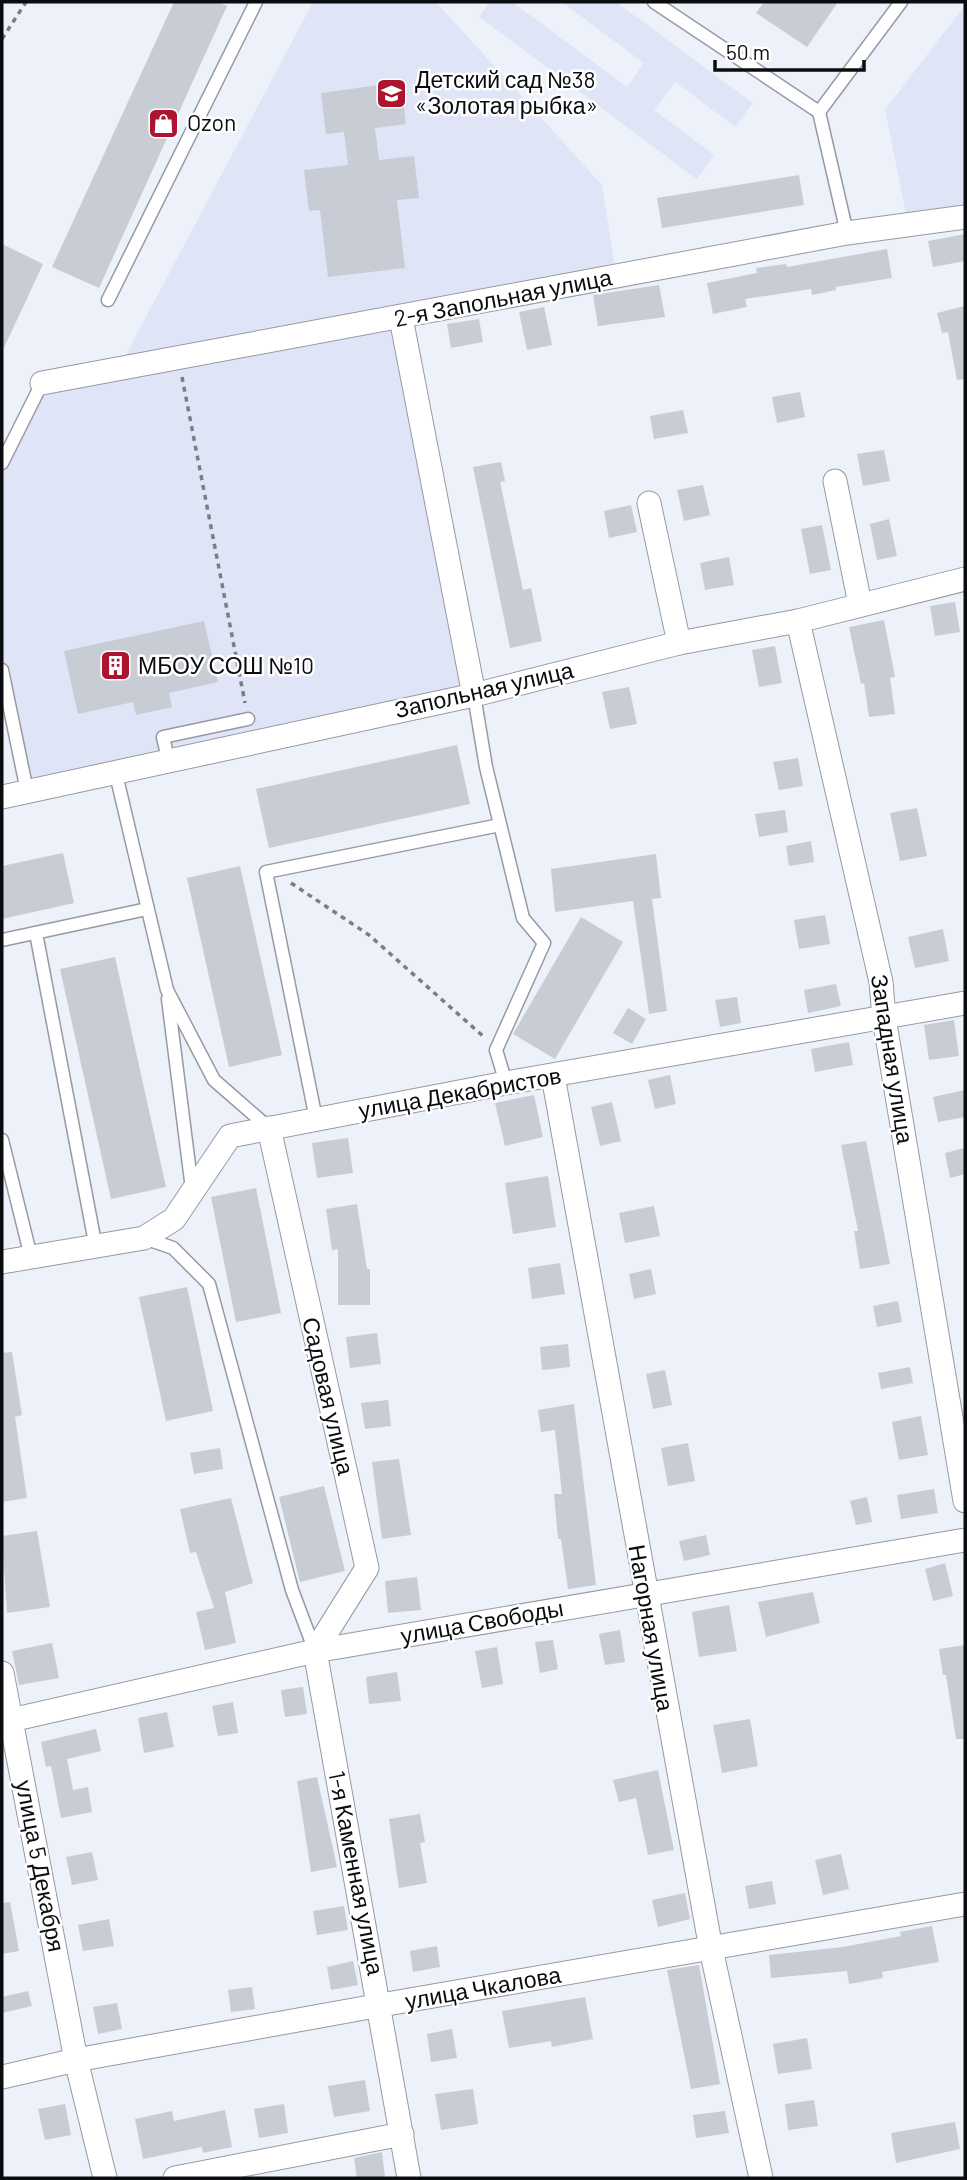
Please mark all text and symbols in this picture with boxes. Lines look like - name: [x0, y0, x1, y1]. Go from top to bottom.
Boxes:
- scale bar: [715, 28, 864, 72]
- text: 50 m: [726, 39, 770, 64]
- place label: Детский сад №38 «Золотая рыбка»: [415, 65, 598, 119]
- school or university icon: Детский сад №38 «Золотая рыбка»: [375, 76, 409, 110]
- shop icon: Ozon: [147, 106, 181, 140]
- place label: Ozon: [187, 108, 236, 136]
- street label: 2-я Запольная улица: [392, 262, 614, 332]
- building icon: МБОУ СОШ №10: [98, 649, 132, 683]
- place label: МБОУ СОШ №10: [138, 651, 314, 679]
- street label: Запольная улица: [392, 655, 576, 723]
- street label: Западная улица: [866, 972, 920, 1146]
- street label: улица Декабристов: [356, 1060, 563, 1124]
- street label: Садовая улица: [297, 1314, 361, 1478]
- street label: Нагорная улица: [624, 1542, 680, 1713]
- street label: улица Свободы: [398, 1593, 565, 1649]
- street label: 1-я Каменная улица: [323, 1768, 391, 1977]
- street label: улица 5 Декабря: [11, 1778, 71, 1954]
- street label: улица Чкалова: [403, 1959, 563, 2014]

